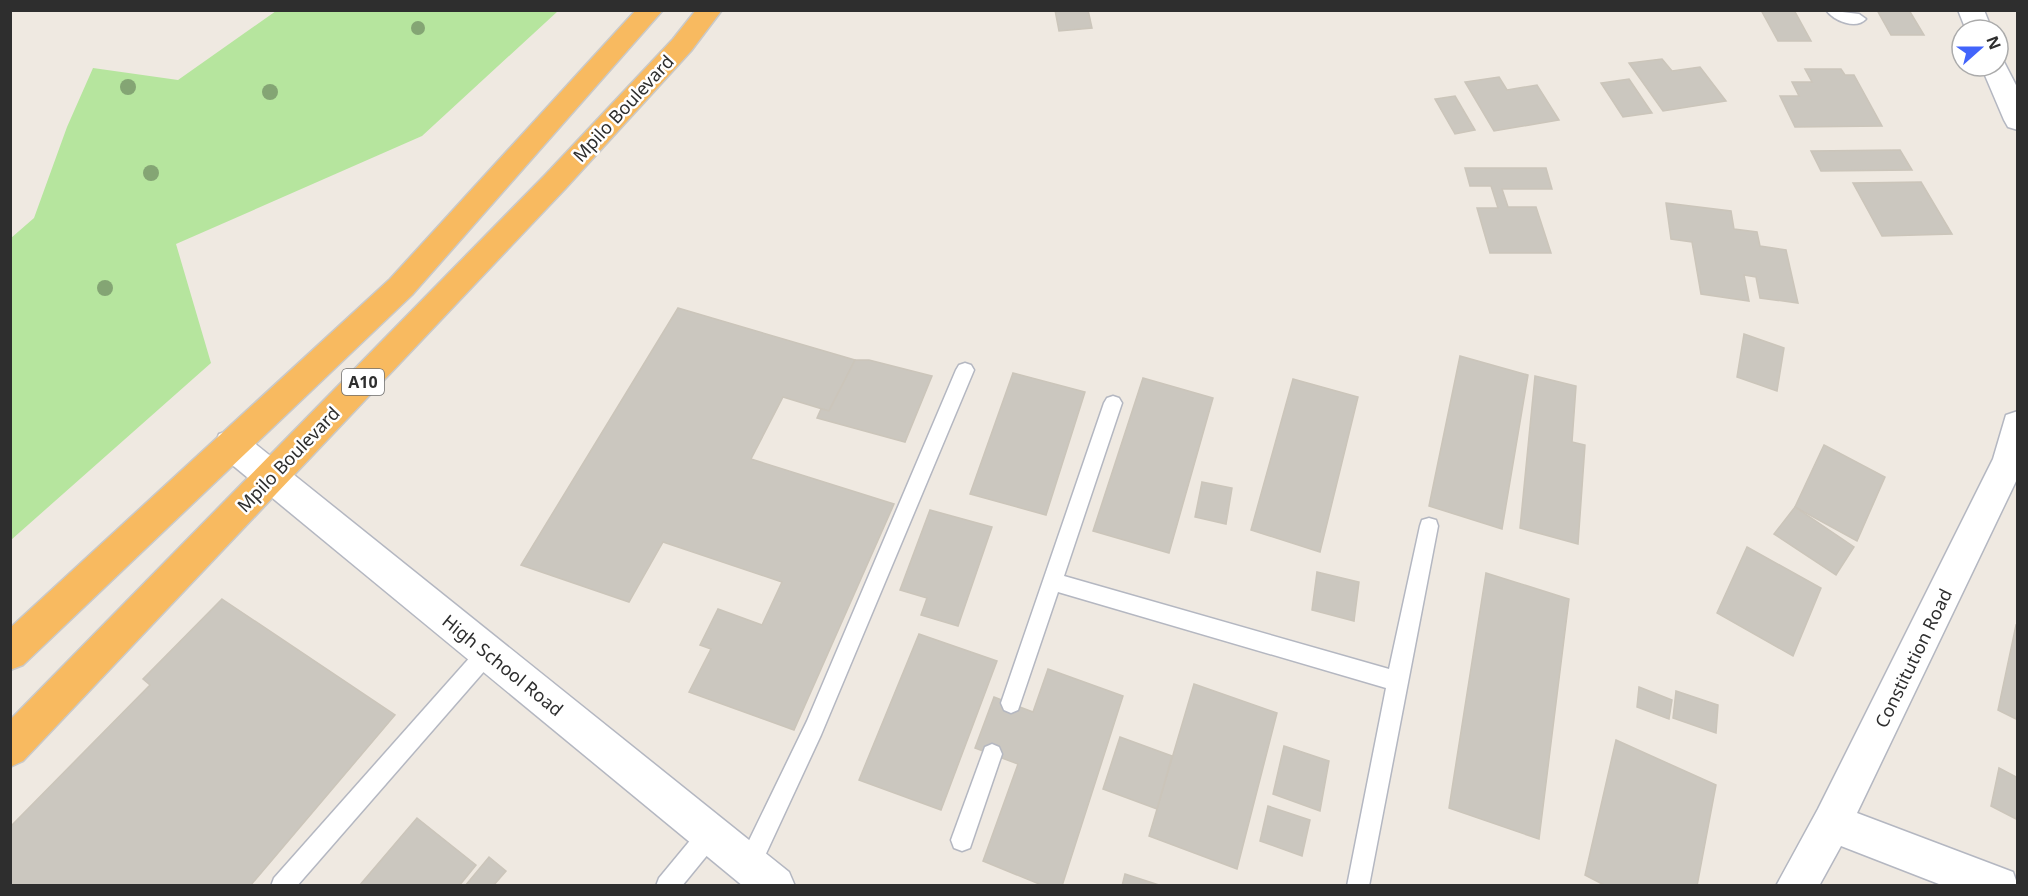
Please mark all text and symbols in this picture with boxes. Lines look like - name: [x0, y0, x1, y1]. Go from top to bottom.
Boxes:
- north arrow: [1950, 18, 2010, 78]
- text: N: [1981, 33, 2007, 53]
- street label: Mpilo Boulevard: [567, 49, 679, 167]
- road number: A10: [342, 369, 384, 395]
- street label: Mpilo Boulevard: [232, 401, 344, 517]
- street label: Constitution Road: [1869, 584, 1957, 732]
- street label: High School Road: [438, 609, 568, 721]

